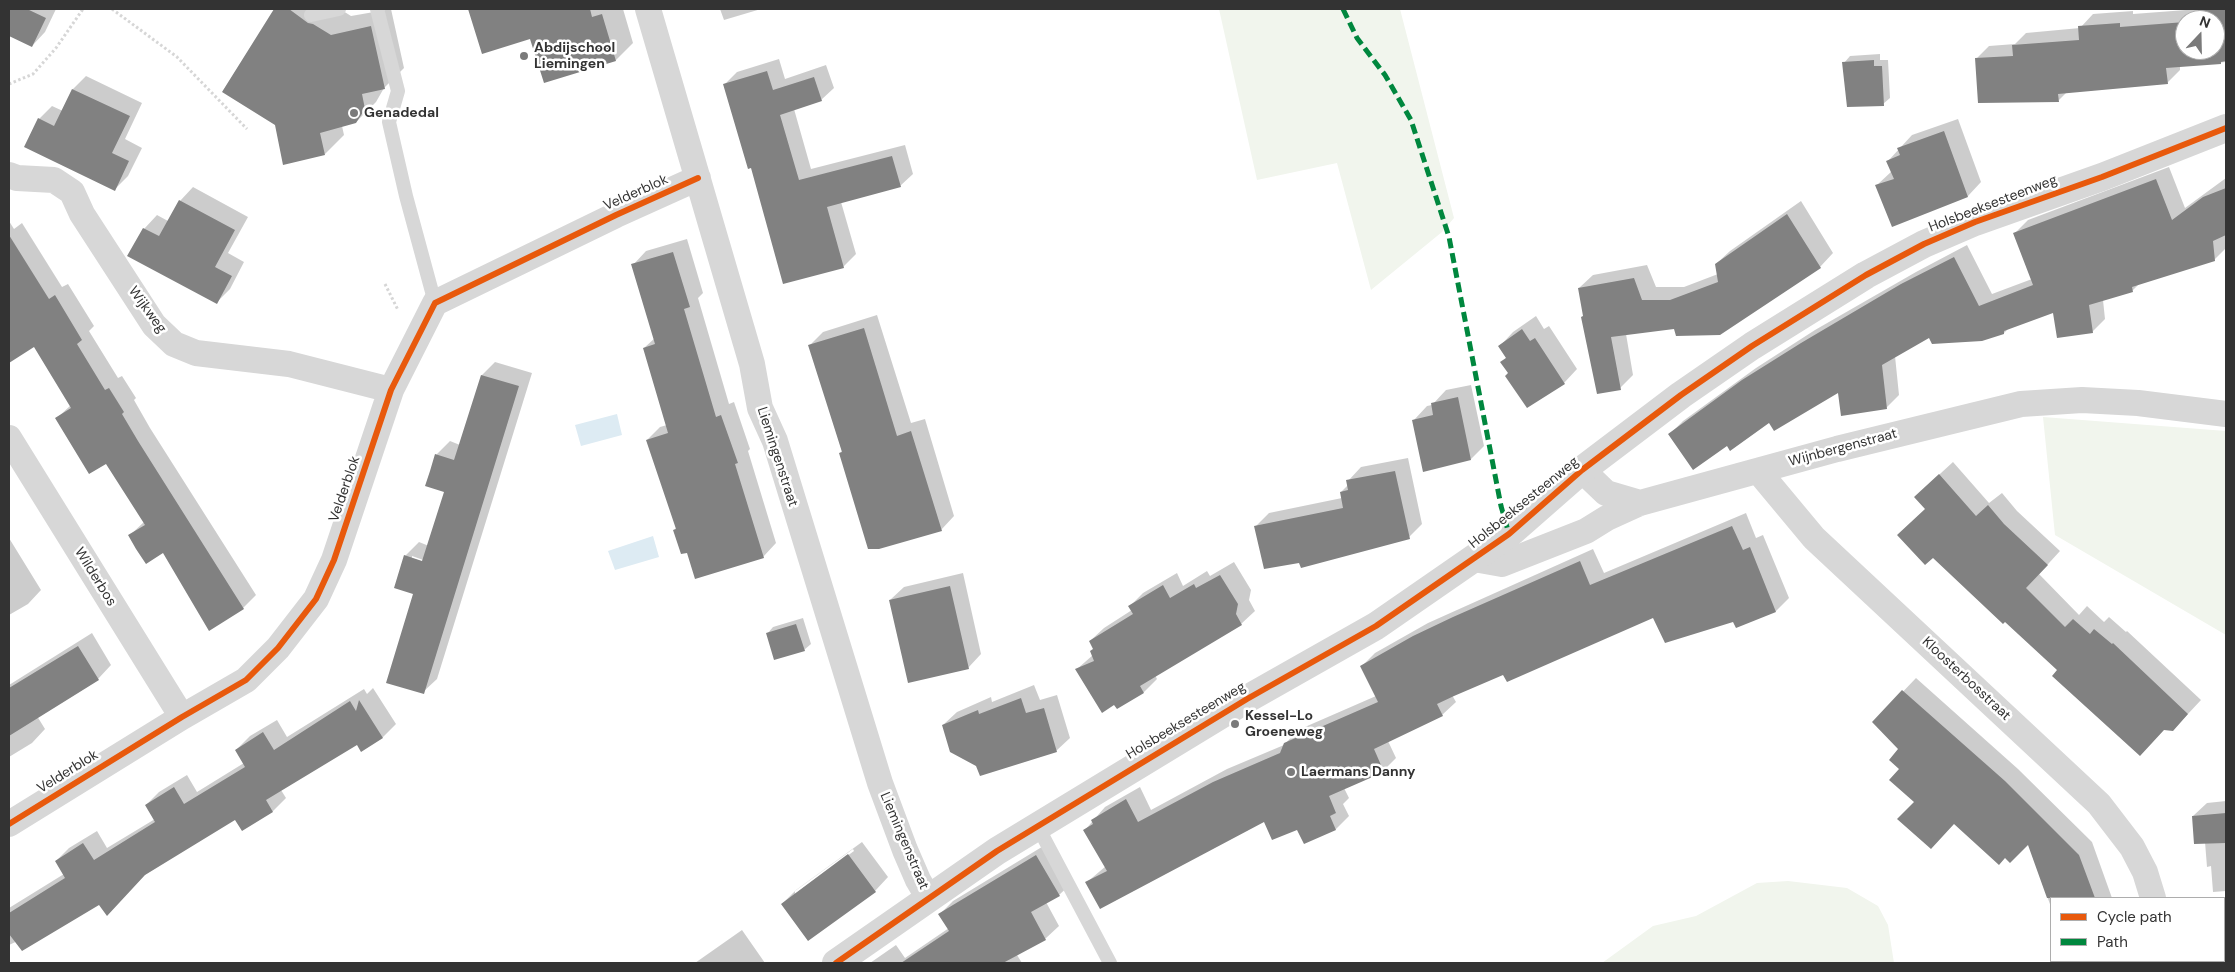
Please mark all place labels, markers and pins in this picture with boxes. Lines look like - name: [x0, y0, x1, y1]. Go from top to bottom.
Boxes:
- place label: Abdijschool Liemingen: [534, 40, 615, 72]
- marker: Abdijschool Liemingen: [518, 50, 530, 62]
- place label: Genadedal: [364, 105, 439, 121]
- marker: Genadedal: [348, 107, 360, 119]
- place label: Kessel-Lo Groeneweg: [1245, 708, 1323, 740]
- marker: Kessel-Lo Groeneweg: [1229, 718, 1241, 730]
- place label: Laermans Danny: [1301, 764, 1416, 780]
- marker: Laermans Danny: [1285, 766, 1297, 778]

